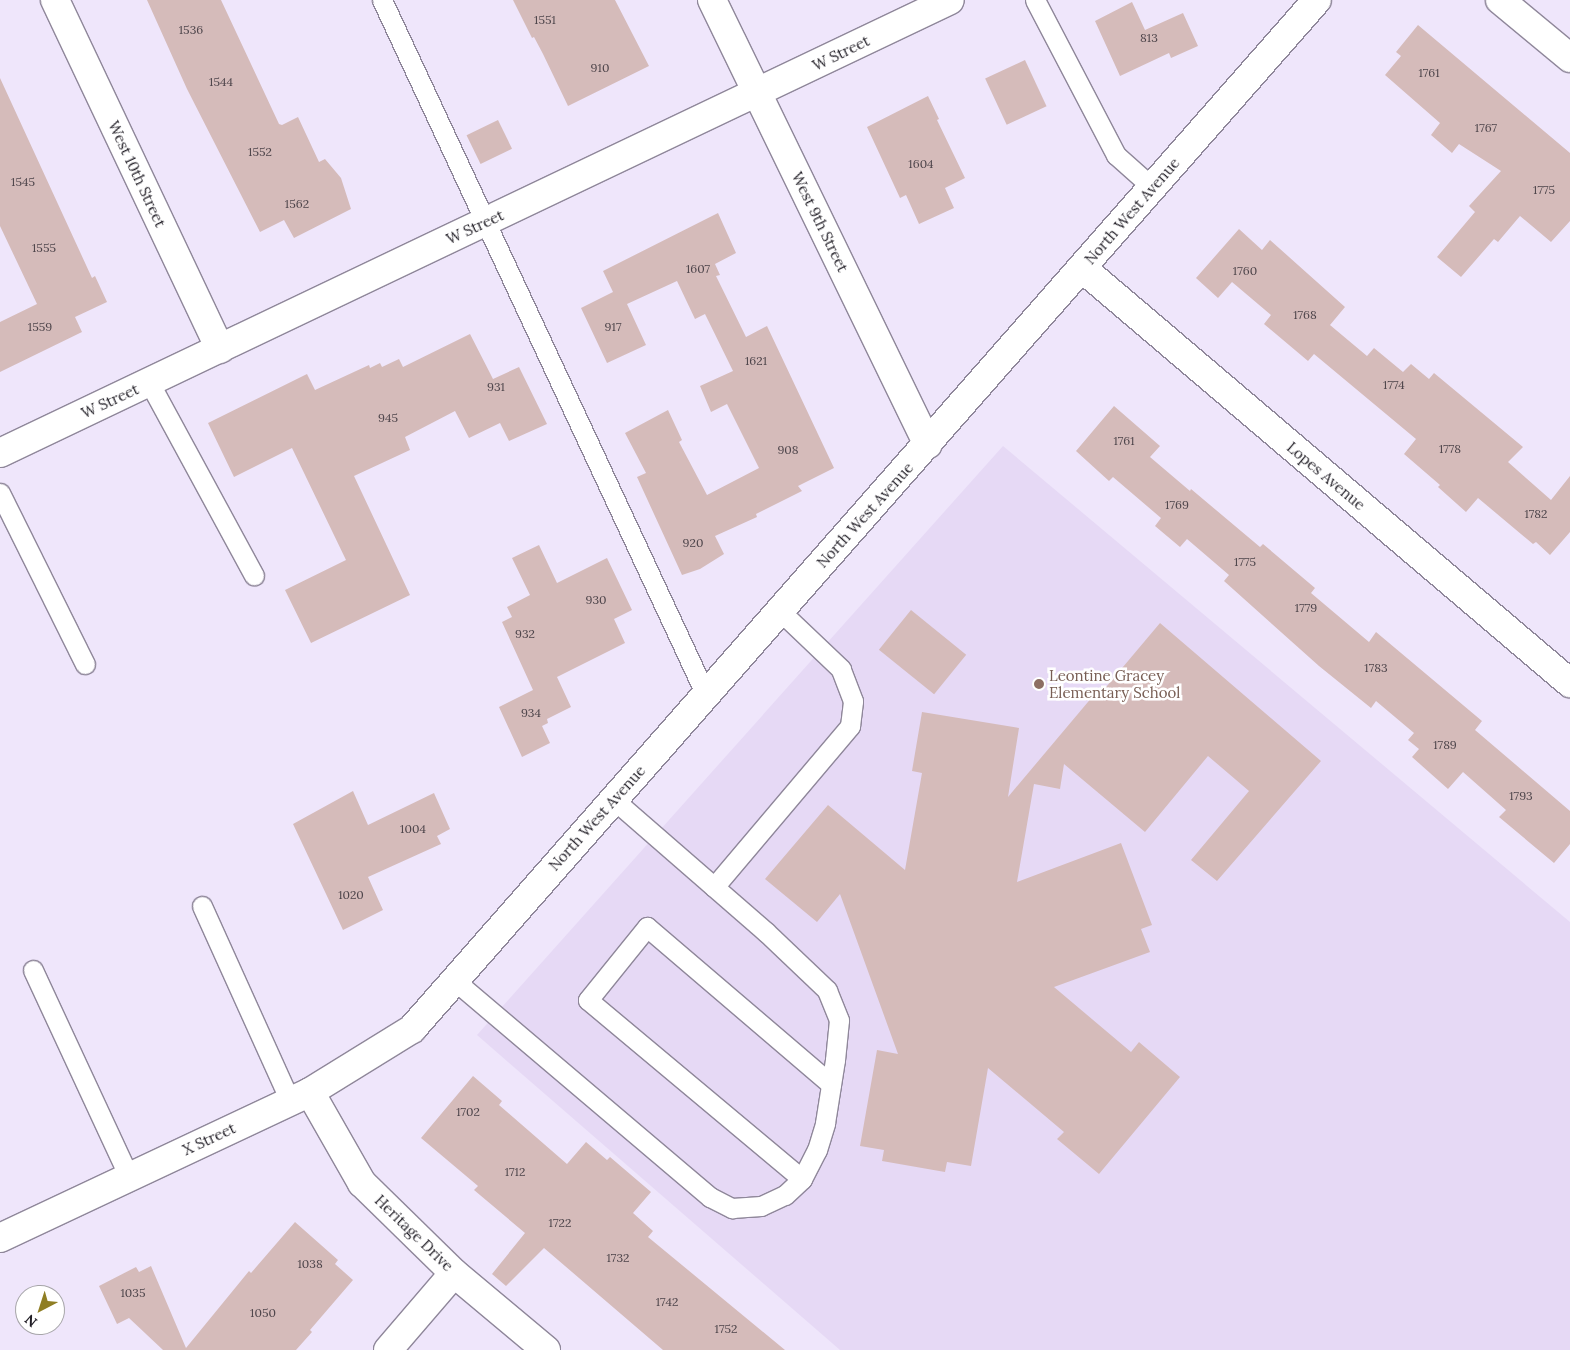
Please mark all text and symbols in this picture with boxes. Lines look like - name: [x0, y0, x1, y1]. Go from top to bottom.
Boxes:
- house number: 1551: [534, 13, 556, 27]
- house number: 1536: [179, 23, 203, 37]
- street label: W Street: [809, 31, 873, 75]
- house number: 813: [1140, 31, 1158, 45]
- house number: 910: [591, 61, 609, 75]
- house number: 1761: [1418, 66, 1440, 80]
- house number: 1544: [209, 75, 233, 89]
- street label: West 10th Street: [105, 118, 169, 230]
- house number: 1767: [1475, 121, 1497, 135]
- house number: 1552: [248, 145, 272, 159]
- street label: North West Avenue: [1081, 154, 1183, 268]
- house number: 1604: [908, 157, 934, 171]
- street label: West 9th Street: [788, 169, 852, 275]
- house number: 1545: [11, 175, 35, 189]
- house number: 1775: [1533, 183, 1555, 197]
- house number: 1562: [285, 197, 309, 211]
- street label: W Street: [443, 206, 507, 248]
- house number: 1555: [32, 241, 56, 255]
- house number: 1607: [686, 262, 710, 276]
- house number: 1760: [1233, 264, 1257, 278]
- house number: 1768: [1293, 308, 1317, 322]
- house number: 1559: [28, 320, 52, 334]
- house number: 917: [605, 320, 621, 334]
- house number: 1621: [745, 354, 767, 368]
- house number: 1774: [1383, 378, 1405, 392]
- street label: W Street: [78, 380, 142, 422]
- house number: 931: [487, 380, 505, 394]
- house number: 945: [378, 411, 398, 425]
- house number: 1761: [1113, 434, 1135, 448]
- street label: Lopes Avenue: [1283, 438, 1369, 514]
- house number: 1778: [1439, 442, 1461, 456]
- house number: 908: [777, 443, 799, 457]
- street label: North West Avenue: [813, 459, 917, 571]
- house number: 1769: [1165, 498, 1189, 512]
- house number: 1782: [1524, 507, 1548, 521]
- house number: 920: [683, 536, 703, 550]
- house number: 1775: [1234, 555, 1256, 569]
- house number: 930: [585, 593, 607, 607]
- house number: 1779: [1295, 601, 1317, 615]
- house number: 932: [515, 627, 535, 641]
- house number: 1783: [1364, 661, 1388, 675]
- place label: Leontine Gracey Elementary School: [1049, 666, 1180, 701]
- marker: Leontine Gracey Elementary School: [1033, 678, 1045, 690]
- house number: 934: [521, 706, 541, 720]
- house number: 1789: [1433, 738, 1457, 752]
- street label: North West Avenue: [545, 762, 649, 874]
- house number: 1793: [1509, 789, 1533, 803]
- house number: 1004: [400, 822, 426, 836]
- house number: 1020: [338, 888, 364, 902]
- house number: 1702: [456, 1105, 480, 1119]
- street label: X Street: [180, 1119, 238, 1159]
- house number: 1712: [505, 1165, 525, 1179]
- street label: Heritage Drive: [371, 1191, 457, 1275]
- house number: 1722: [549, 1216, 571, 1230]
- house number: 1732: [606, 1251, 630, 1265]
- house number: 1038: [297, 1257, 323, 1271]
- north arrow: [15, 1285, 65, 1335]
- house number: 1035: [120, 1286, 146, 1300]
- house number: 1742: [656, 1295, 678, 1309]
- house number: 1050: [250, 1306, 276, 1320]
- text: N: [21, 1310, 41, 1331]
- house number: 1752: [715, 1322, 737, 1336]

